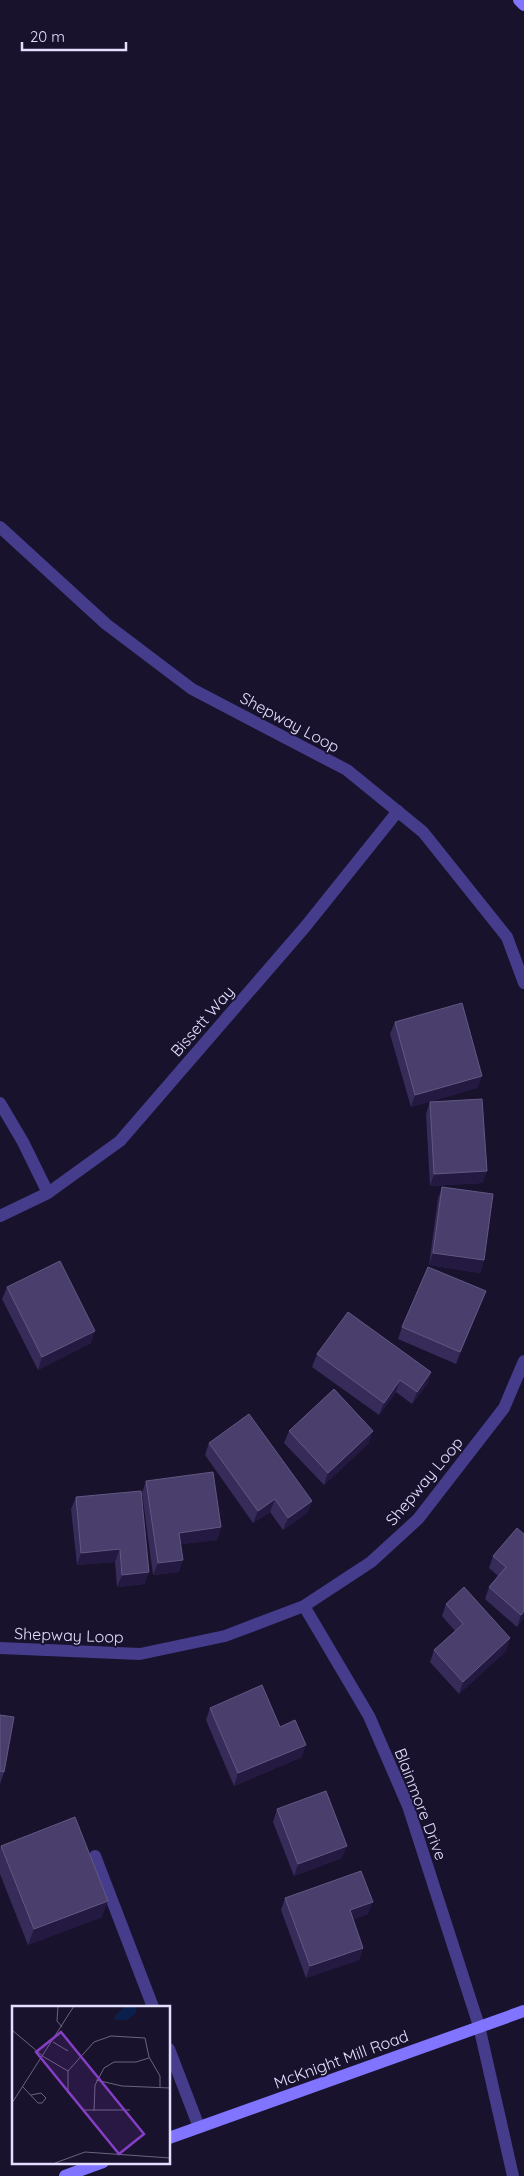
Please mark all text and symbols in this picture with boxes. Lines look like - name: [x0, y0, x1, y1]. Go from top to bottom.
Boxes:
- scale bar: [22, 20, 126, 52]
- text: 20 m: [30, 27, 65, 46]
- street label: Shepway Loop: [237, 687, 343, 757]
- street label: Bissett Way: [166, 982, 238, 1060]
- street label: Shepway Loop: [381, 1433, 467, 1529]
- street label: Shepway Loop: [14, 1623, 124, 1647]
- street label: Blainmore Drive: [390, 1745, 452, 1863]
- inset map: [12, 2006, 170, 2164]
- street label: McKnight Mill Road: [271, 2025, 411, 2093]

